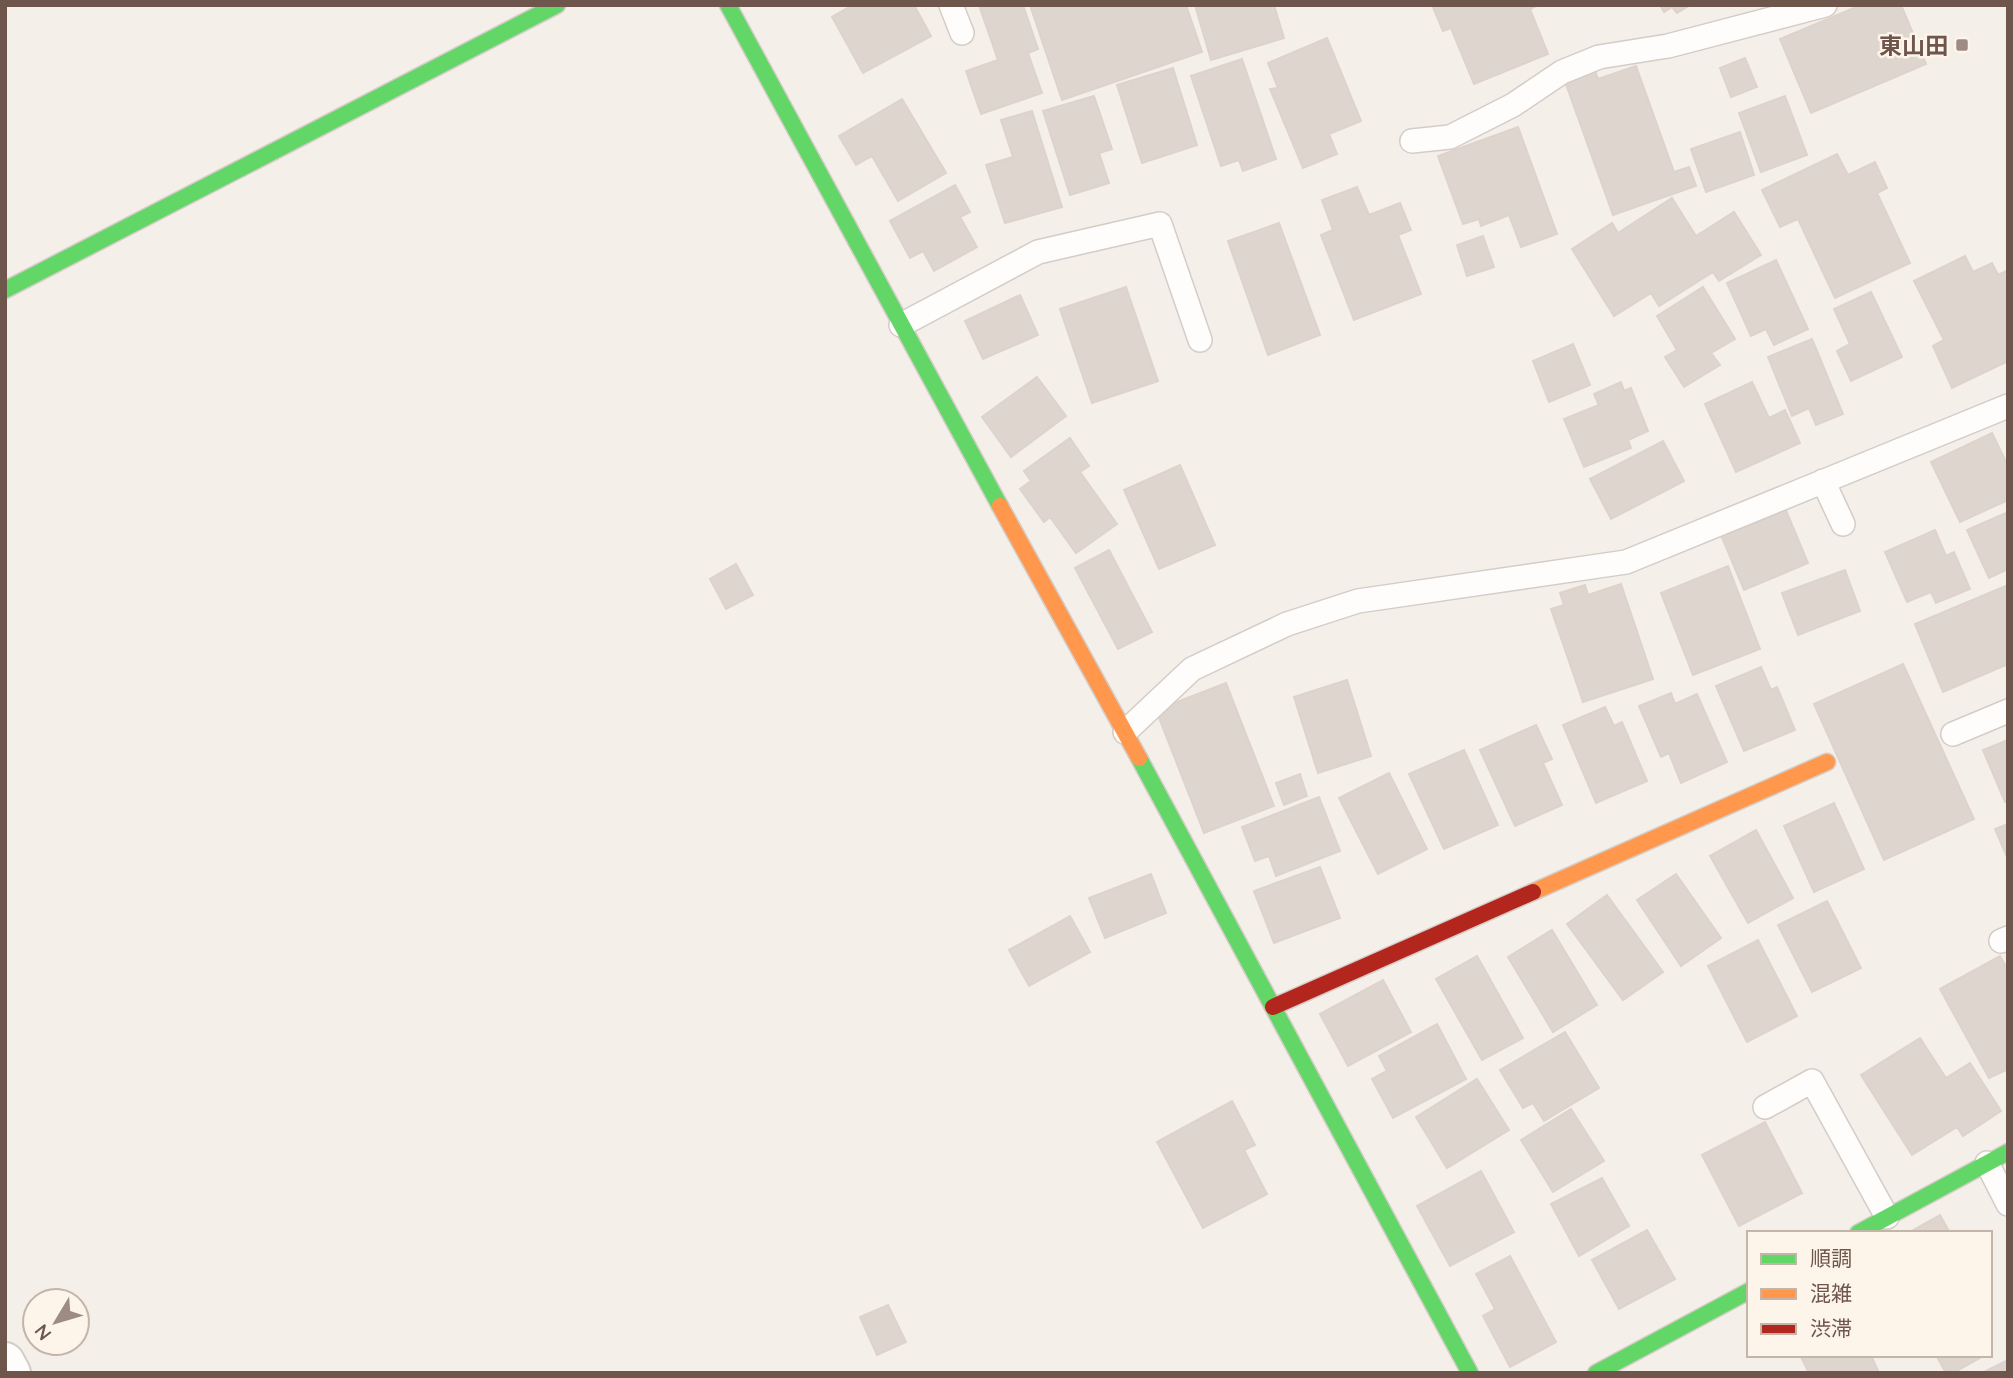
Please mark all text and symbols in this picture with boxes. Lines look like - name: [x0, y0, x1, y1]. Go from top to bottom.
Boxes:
- place label: 東山田: [1879, 31, 1948, 60]
- marker: 東山田: [1954, 37, 1970, 53]
- legend: [1747, 1231, 1992, 1357]
- text: 順調: [1810, 1245, 1852, 1271]
- text: 混雑: [1810, 1280, 1852, 1306]
- north arrow: [21, 1287, 91, 1357]
- text: 渋滞: [1810, 1315, 1852, 1341]
- text: N: [29, 1320, 56, 1345]

